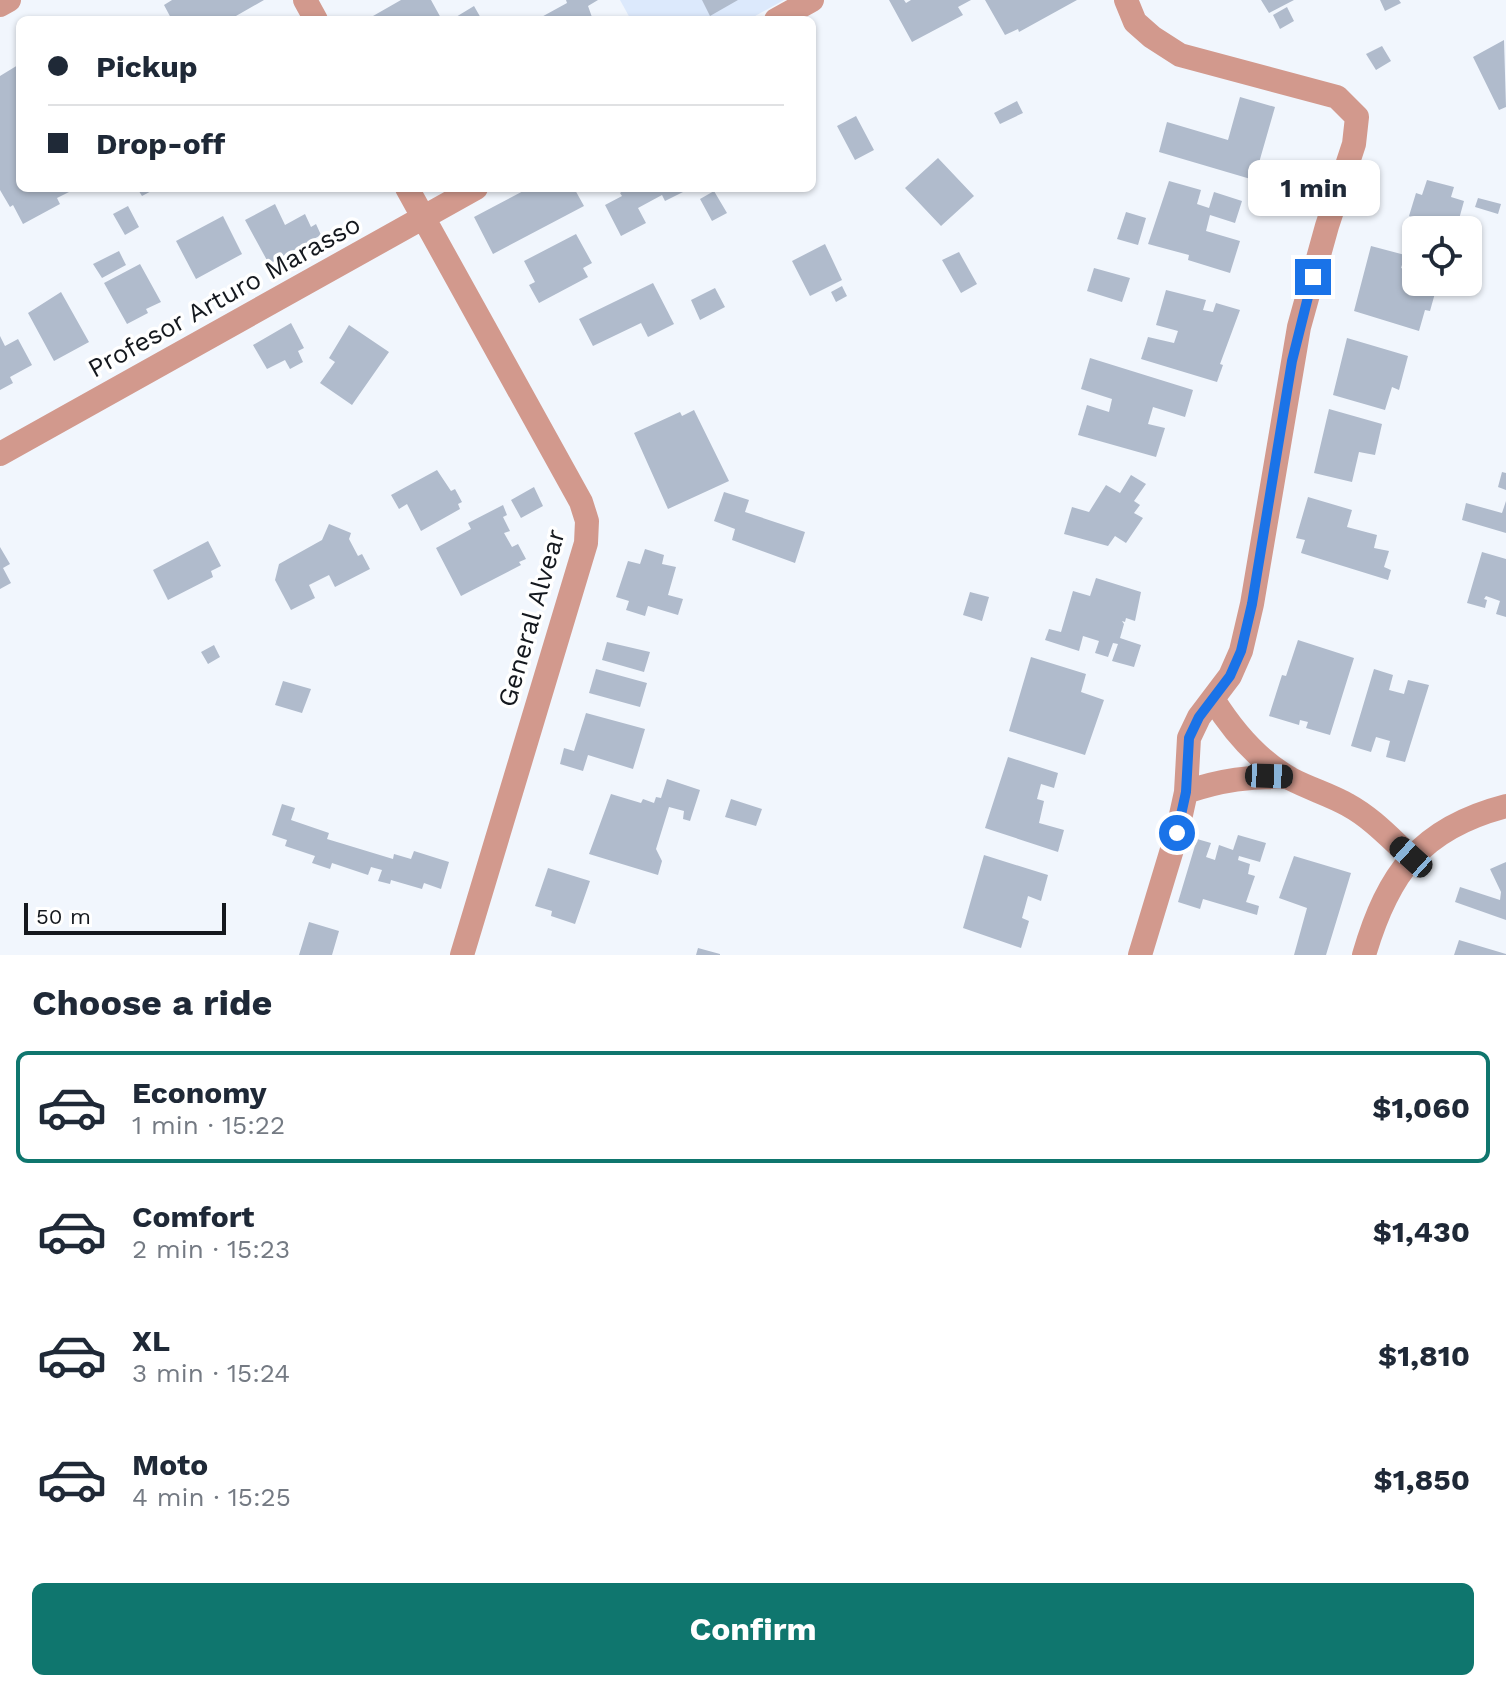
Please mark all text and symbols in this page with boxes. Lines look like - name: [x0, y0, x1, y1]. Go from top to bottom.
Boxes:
- text: Pickup: [96, 49, 198, 84]
- text: Drop-off: [96, 126, 225, 161]
- callout: 1 min: [1247, 161, 1379, 217]
- text: 1 min: [1281, 173, 1347, 203]
- street label: Profesor Arturo Marasso: [83, 209, 365, 383]
- map controls: [1402, 216, 1482, 296]
- button: locate: [1402, 216, 1482, 296]
- route end: [1295, 259, 1331, 295]
- street label: General Alvear: [491, 526, 571, 710]
- car: [1245, 763, 1293, 789]
- route start: [1159, 815, 1195, 851]
- car: [1385, 832, 1437, 882]
- scale bar: [24, 899, 226, 935]
- text: 50 m: [36, 904, 91, 929]
- text: Choose a ride: [32, 982, 272, 1024]
- icon: car: [36, 1071, 108, 1143]
- text: Economy: [132, 1075, 267, 1110]
- text: $1,060: [1372, 1090, 1470, 1125]
- text: 1 min · 15:22: [132, 1110, 285, 1140]
- icon: car: [36, 1195, 108, 1267]
- text: Comfort: [132, 1199, 254, 1234]
- text: $1,430: [1373, 1214, 1470, 1249]
- text: 2 min · 15:23: [132, 1234, 290, 1264]
- icon: car: [36, 1319, 108, 1391]
- text: XL: [132, 1323, 170, 1358]
- text: $1,810: [1378, 1338, 1470, 1373]
- text: 3 min · 15:24: [132, 1358, 290, 1388]
- icon: car: [36, 1443, 108, 1515]
- text: Moto: [132, 1447, 208, 1482]
- text: $1,850: [1374, 1462, 1470, 1497]
- text: 4 min · 15:25: [132, 1482, 291, 1512]
- button: Confirm: [32, 1583, 1474, 1675]

